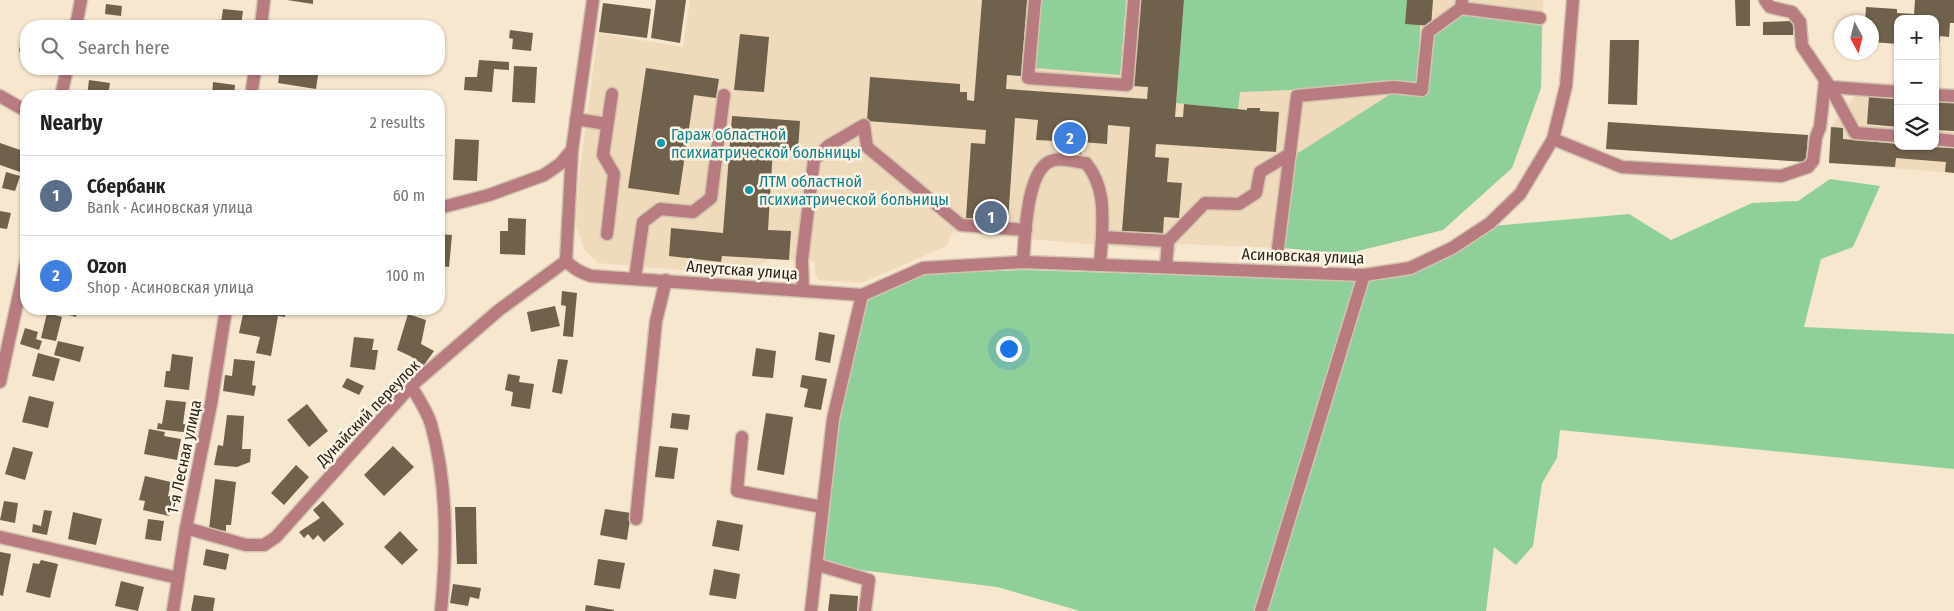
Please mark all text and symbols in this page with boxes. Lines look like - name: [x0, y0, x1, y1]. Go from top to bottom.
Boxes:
- north arrow: [1834, 15, 1879, 60]
- map controls: [1894, 15, 1939, 150]
- button: +: [1894, 15, 1939, 60]
- search box: [20, 20, 445, 75]
- icon: search: [38, 34, 66, 62]
- text: Search here: [78, 36, 170, 59]
- button: −: [1894, 60, 1939, 105]
- button: layers: [1894, 105, 1939, 150]
- text: Nearby: [40, 110, 102, 136]
- text: 2 results: [370, 113, 425, 132]
- pin: 2: [1054, 119, 1086, 157]
- place label: Гараж областной психиатрической больницы: [671, 125, 861, 162]
- marker: Гараж областной психиатрической больницы: [655, 137, 667, 149]
- place label: ЛТМ областной психиатрической больницы: [759, 172, 949, 209]
- text: Сбербанк: [87, 175, 165, 198]
- marker: ЛТМ областной психиатрической больницы: [743, 184, 755, 196]
- text: 1: [53, 186, 59, 205]
- text: 60 m: [393, 186, 425, 205]
- text: Bank · Асиновская улица: [87, 198, 253, 217]
- pin: 1: [975, 198, 1007, 236]
- street label: Асиновская улица: [1241, 244, 1365, 268]
- text: Ozon: [87, 255, 127, 278]
- street label: Алеутская улица: [686, 257, 798, 283]
- text: 2: [52, 266, 60, 285]
- text: 100 m: [386, 266, 425, 285]
- text: Shop · Асиновская улица: [87, 278, 254, 297]
- your location: [996, 336, 1022, 362]
- street label: Дунайский переулок: [312, 356, 424, 471]
- street label: 1-я Лесная улица: [163, 398, 205, 516]

